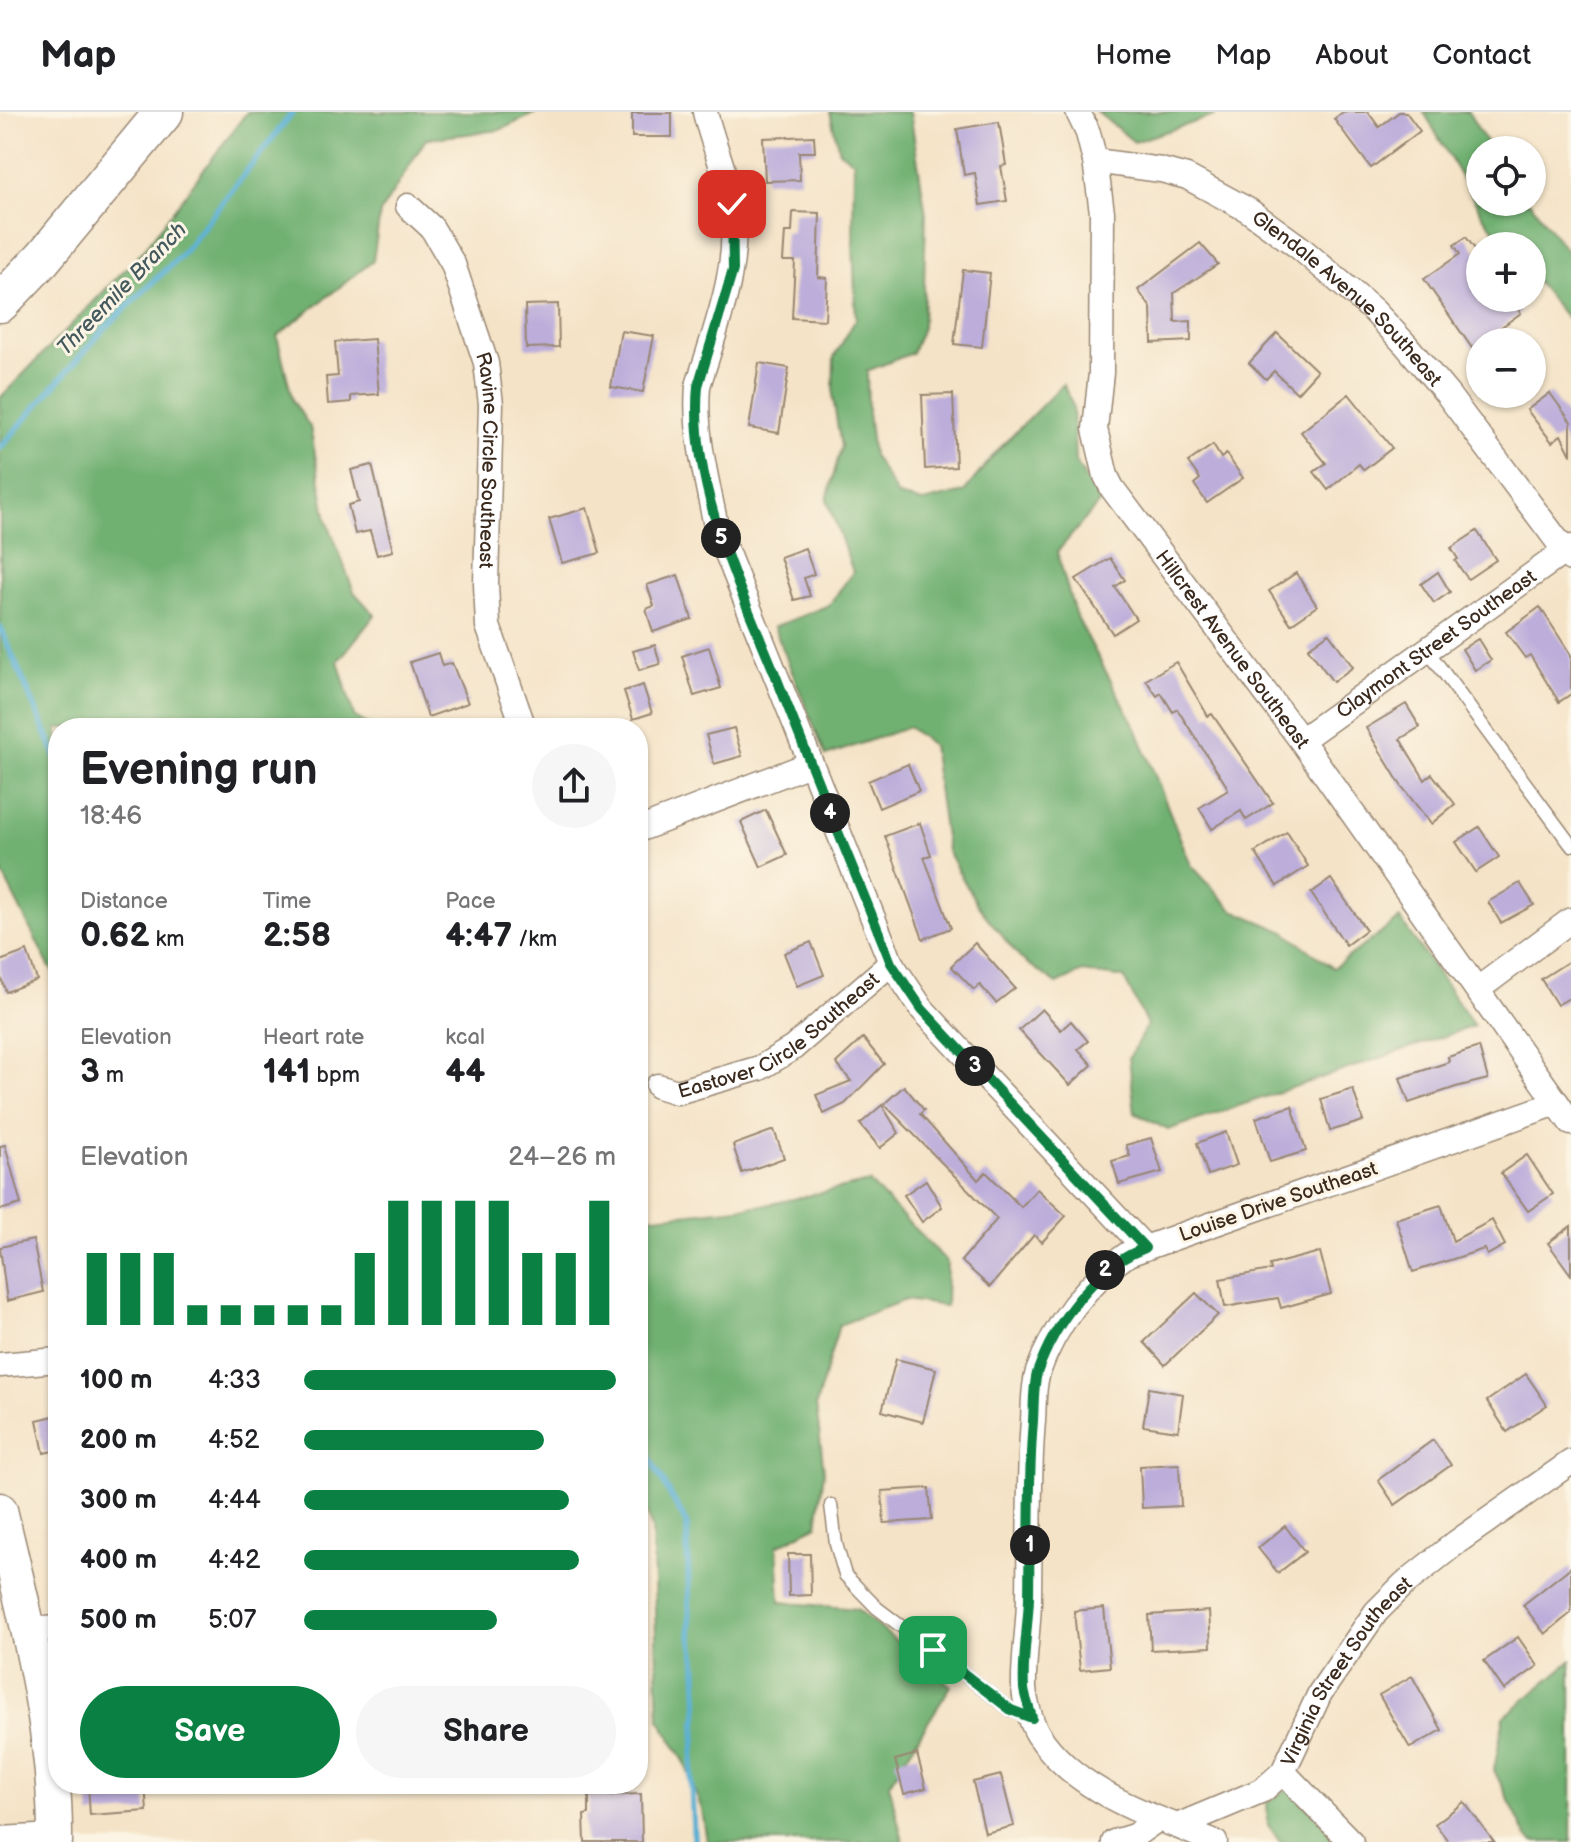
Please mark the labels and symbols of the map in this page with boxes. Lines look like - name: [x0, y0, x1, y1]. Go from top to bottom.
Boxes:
- pin: [698, 170, 766, 238]
- street label: Glendale Avenue Southeast: [1247, 206, 1446, 391]
- water label: Threemile Branch: [52, 217, 193, 361]
- street label: Ravine Circle Southeast: [470, 349, 502, 569]
- pin: 5: [701, 518, 741, 558]
- street label: Hillcrest Avenue Southeast: [1150, 546, 1314, 754]
- street label: Claymont Street Southeast: [1332, 565, 1541, 724]
- pin: 4: [810, 793, 850, 833]
- street label: Eastover Circle Southeast: [675, 968, 885, 1104]
- pin: 3: [955, 1046, 995, 1086]
- street label: Louise Drive Southeast: [1176, 1157, 1381, 1247]
- pin: 2: [1085, 1250, 1125, 1290]
- pin: 1: [1010, 1525, 1050, 1565]
- street label: Virginia Street Southeast: [1276, 1572, 1417, 1770]
- pin: [899, 1616, 967, 1684]

